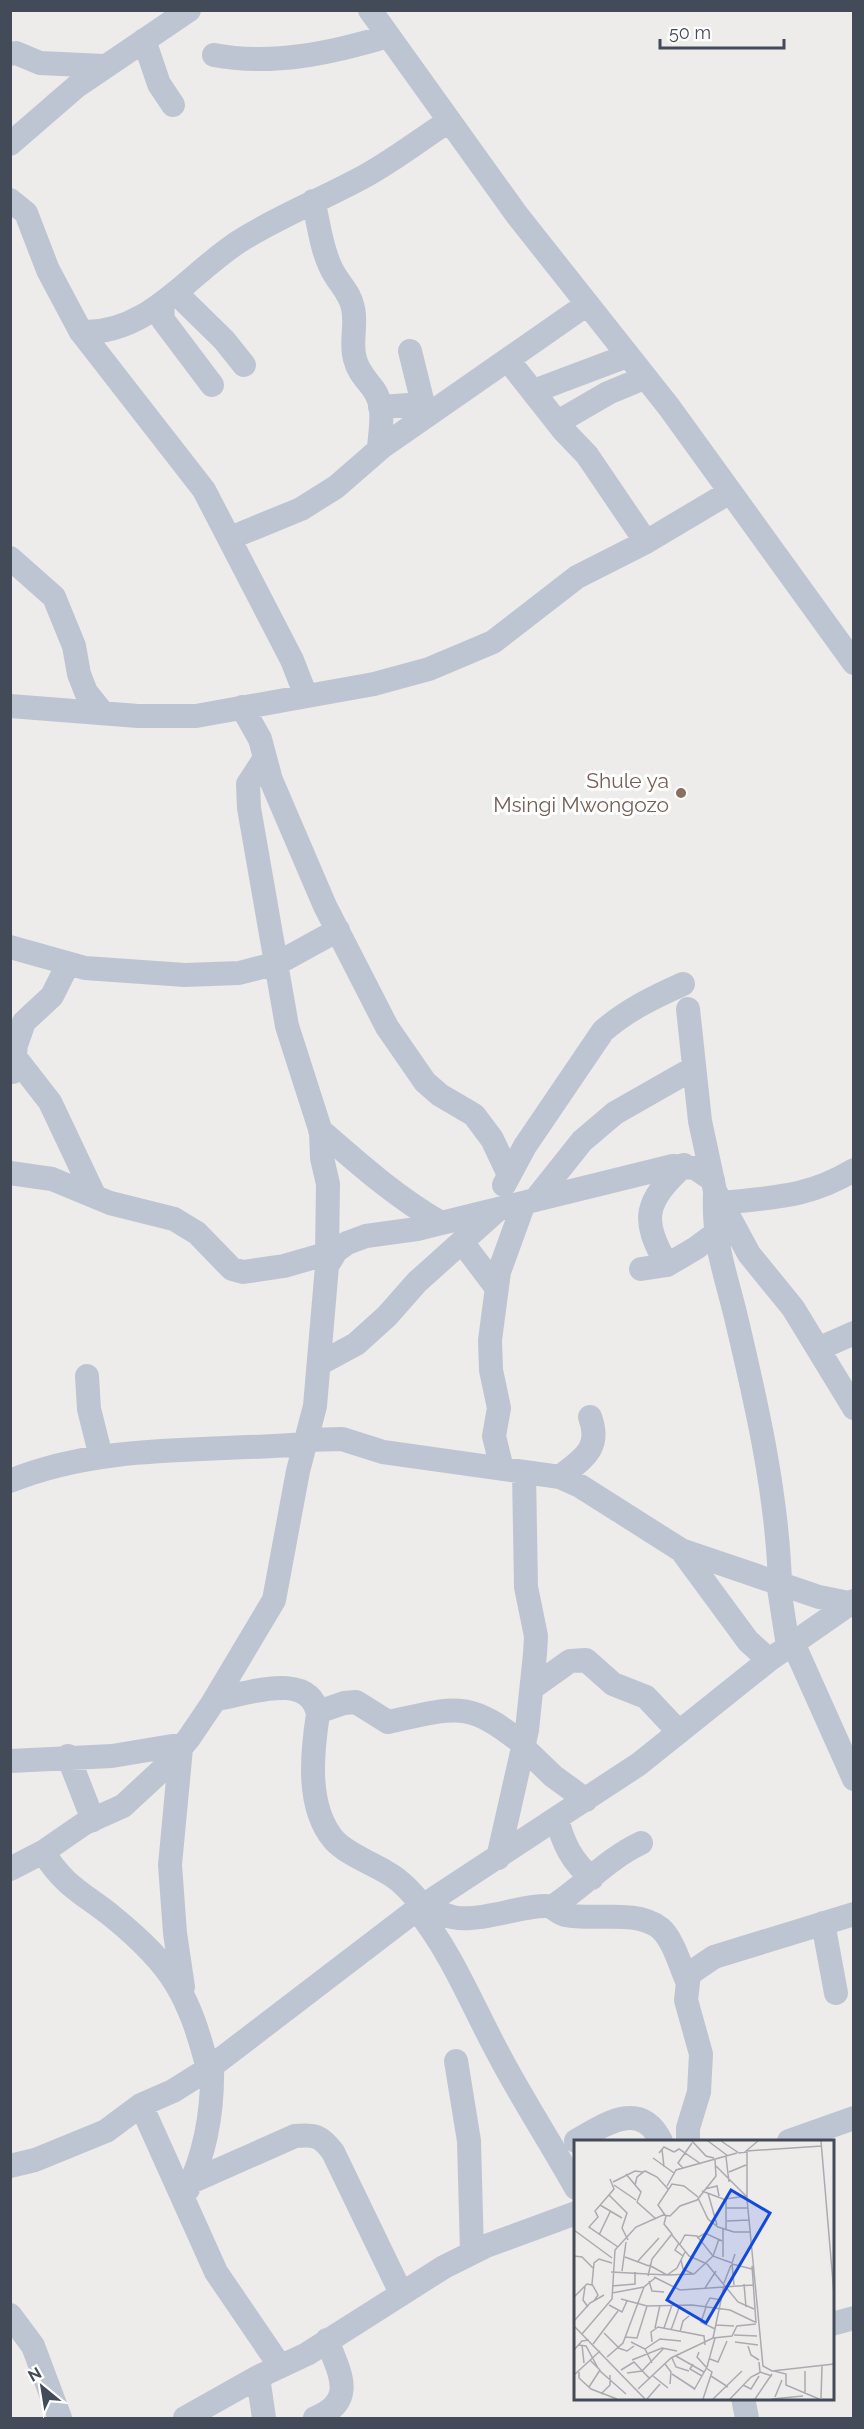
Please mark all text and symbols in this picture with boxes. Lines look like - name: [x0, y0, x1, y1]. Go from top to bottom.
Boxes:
- scale bar: [660, 12, 784, 50]
- text: 50 m: [669, 22, 711, 43]
- place label: Shule ya Msingi Mwongozo: [493, 768, 669, 817]
- marker: Shule ya Msingi Mwongozo: [674, 786, 688, 800]
- inset map: [574, 2140, 834, 2399]
- north arrow: [12, 2357, 72, 2417]
- text: N: [25, 2363, 45, 2386]

